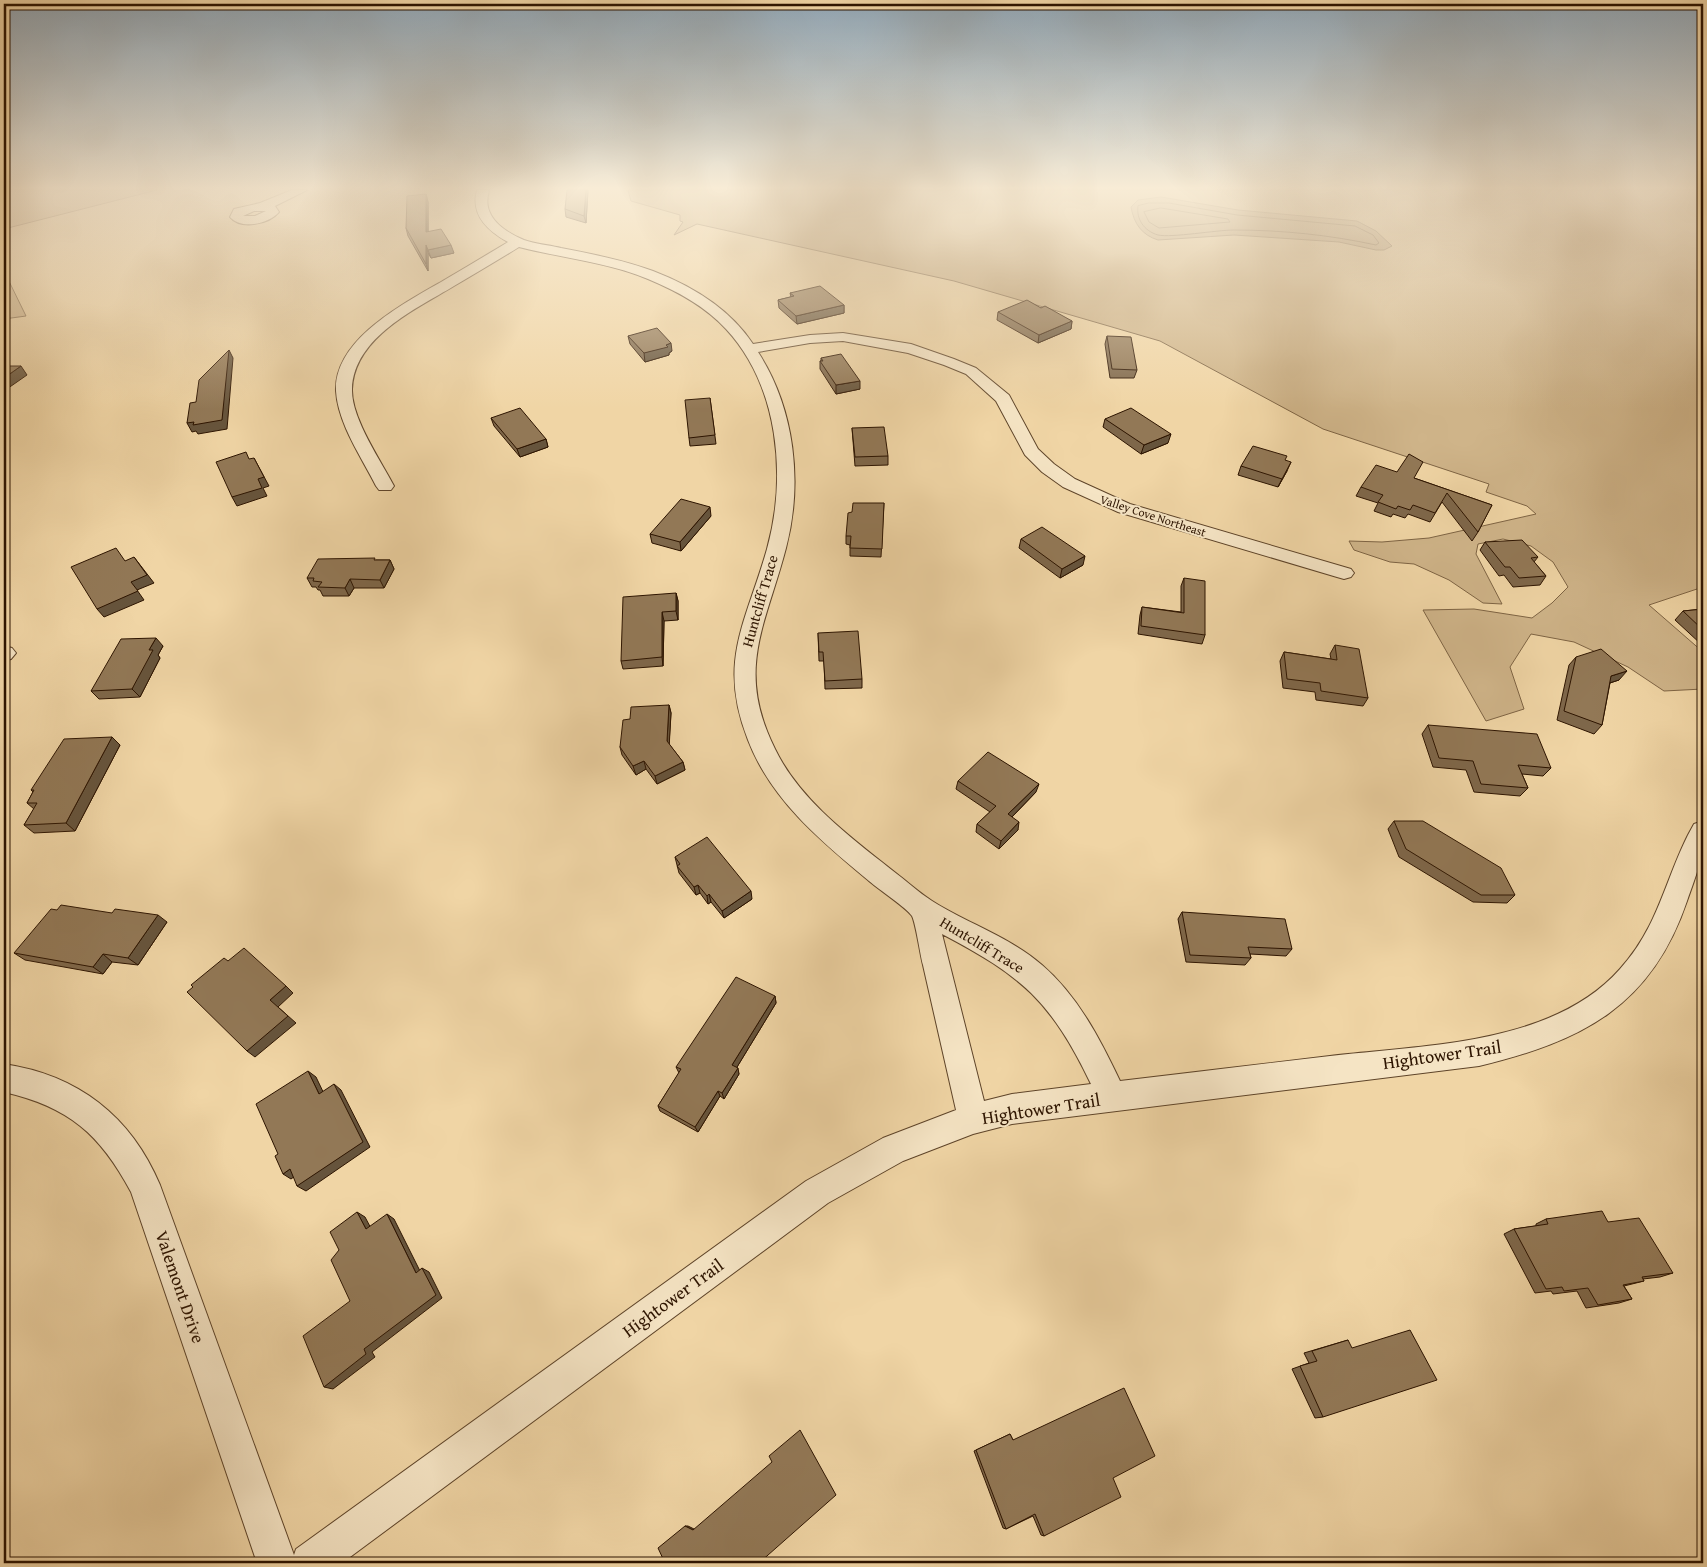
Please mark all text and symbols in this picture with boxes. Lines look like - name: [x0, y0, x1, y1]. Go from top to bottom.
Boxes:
- street label: Valley Cove Northeast: [1098, 490, 1209, 541]
- street label: Huntcliff Trace: [736, 552, 783, 649]
- street label: Huntcliff Trace: [936, 911, 1028, 978]
- street label: Hightower Trail: [1381, 1033, 1503, 1076]
- street label: Hightower Trail: [980, 1086, 1102, 1131]
- street label: Valemont Drive: [149, 1227, 212, 1347]
- street label: Hightower Trail: [616, 1252, 729, 1344]

